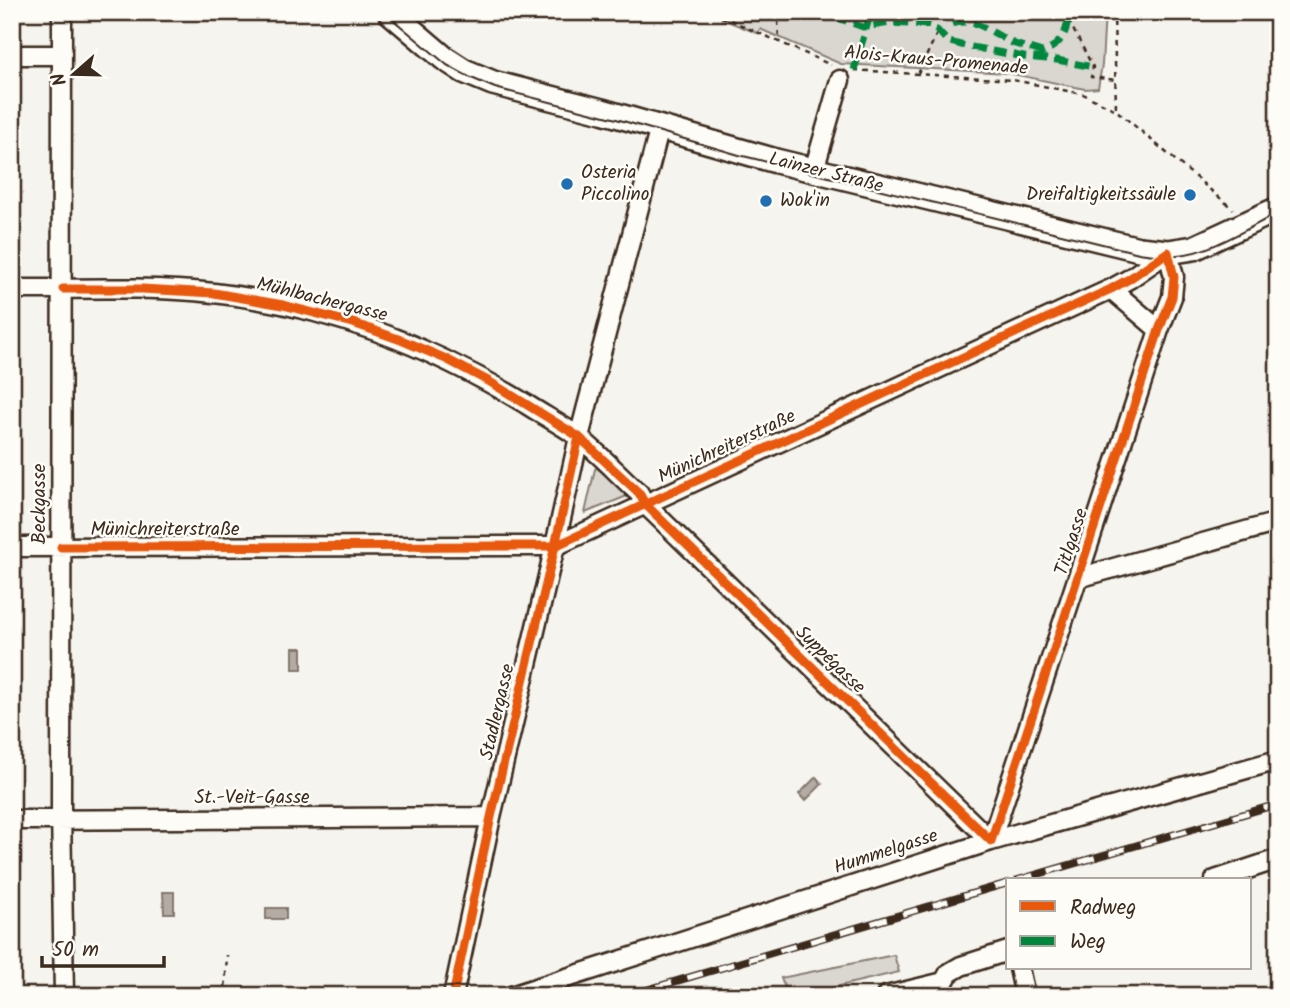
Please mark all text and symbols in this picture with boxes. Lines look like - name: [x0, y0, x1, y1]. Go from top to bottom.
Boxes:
- north arrow: [38, 38, 108, 108]
- street label: Alois-Kraus-Promenade: [843, 38, 1030, 84]
- text: N: [44, 68, 76, 90]
- street label: Lainzer Straße: [766, 144, 887, 202]
- place label: Osteria Piccolino: [581, 158, 649, 210]
- marker: Osteria Piccolino: [559, 176, 575, 192]
- place label: Dreifaltigkeitssäule: [1026, 180, 1176, 210]
- place label: Wok'in: [780, 186, 830, 216]
- marker: Dreifaltigkeitssäule: [1182, 187, 1198, 203]
- marker: Wok'in: [758, 193, 774, 209]
- street label: Mühlbachergasse: [253, 269, 391, 331]
- street label: Münichreiterstraße: [653, 402, 801, 492]
- street label: Beckgasse: [25, 463, 55, 544]
- street label: Titlgasse: [1047, 504, 1097, 580]
- street label: Münichreiterstraße: [90, 515, 240, 545]
- street label: Suppégasse: [788, 619, 873, 702]
- street label: Stadlergasse: [472, 660, 524, 763]
- street label: St.-Veit-Gasse: [194, 783, 310, 813]
- street label: Hummelgasse: [830, 821, 942, 883]
- legend: [1006, 878, 1252, 970]
- text: Radweg: [1070, 892, 1136, 925]
- scale bar: [42, 924, 164, 968]
- text: Weg: [1070, 926, 1106, 959]
- text: 50 m: [52, 934, 99, 967]

